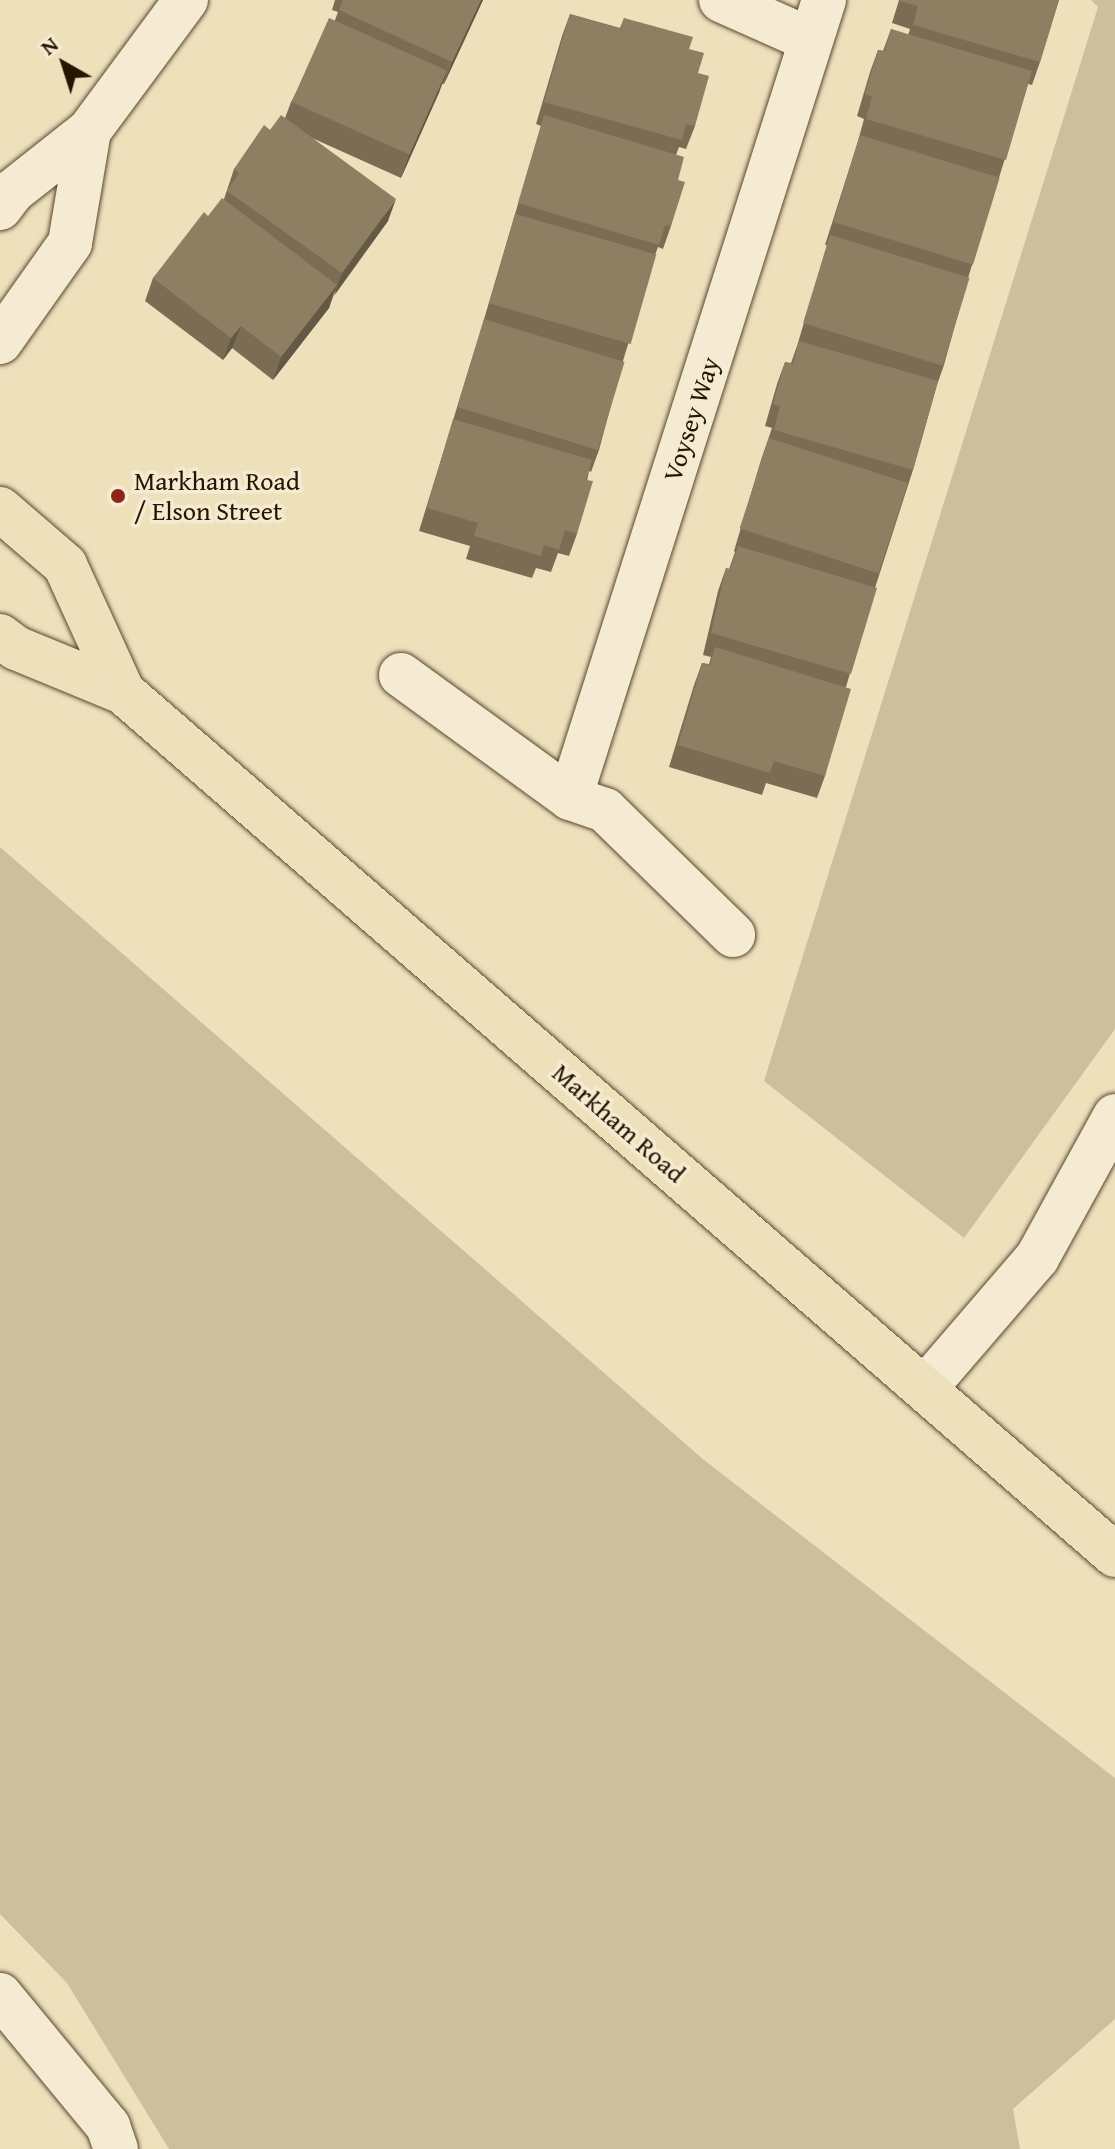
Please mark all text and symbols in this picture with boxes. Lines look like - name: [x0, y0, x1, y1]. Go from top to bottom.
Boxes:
- north arrow: [24, 24, 104, 104]
- text: N: [33, 28, 65, 62]
- street label: Voysey Way: [656, 353, 726, 485]
- place label: Markham Road / Elson Street: [134, 465, 300, 526]
- marker: Markham Road / Elson Street: [109, 487, 127, 505]
- street label: Markham Road: [546, 1057, 692, 1189]

